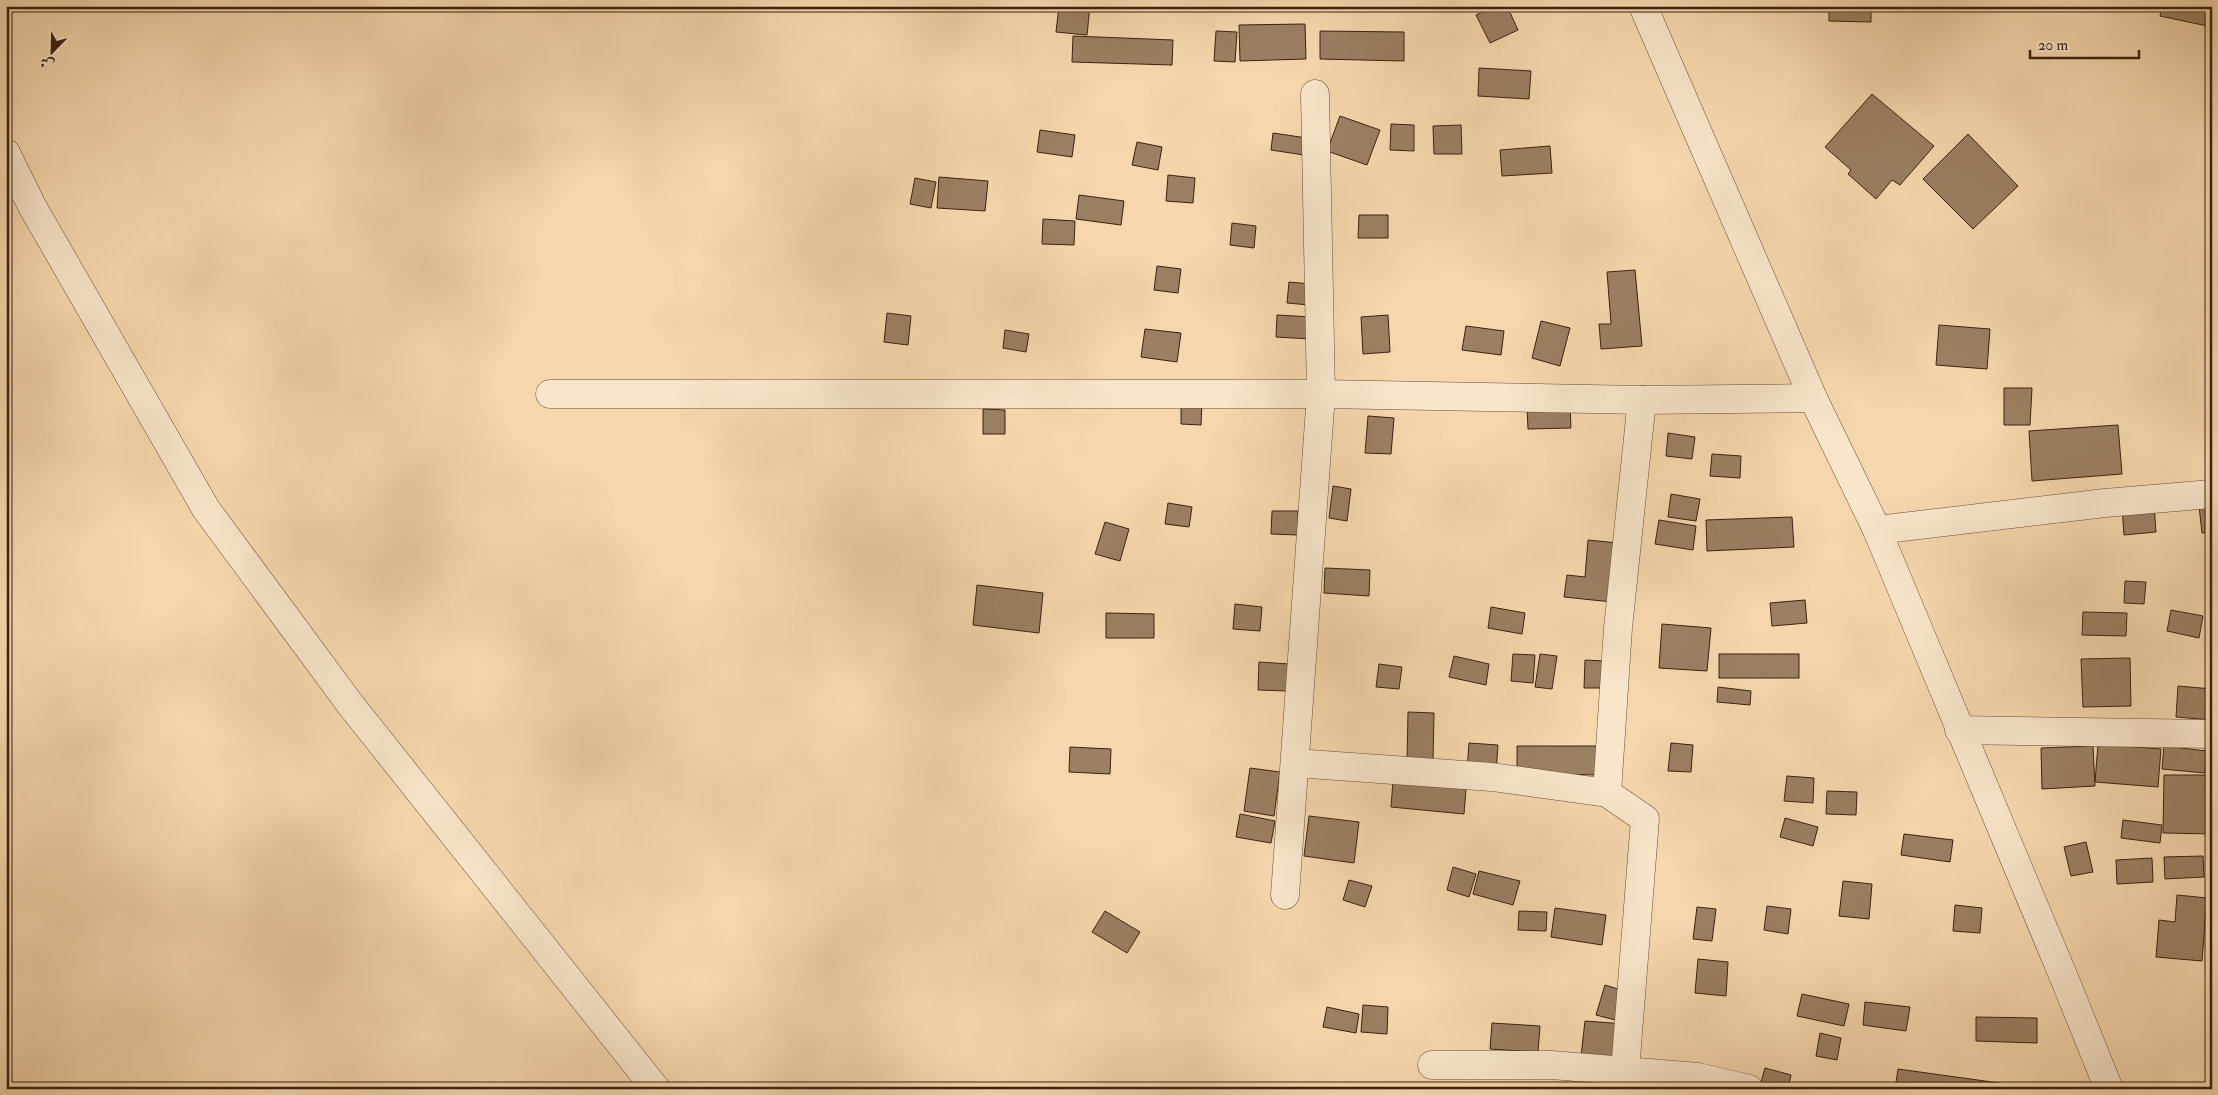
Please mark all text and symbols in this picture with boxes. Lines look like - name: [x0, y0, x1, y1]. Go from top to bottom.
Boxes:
- north arrow: [28, 28, 78, 78]
- scale bar: [2030, 28, 2139, 60]
- text: 20 m: [2038, 36, 2068, 55]
- text: ش: [37, 53, 57, 74]

